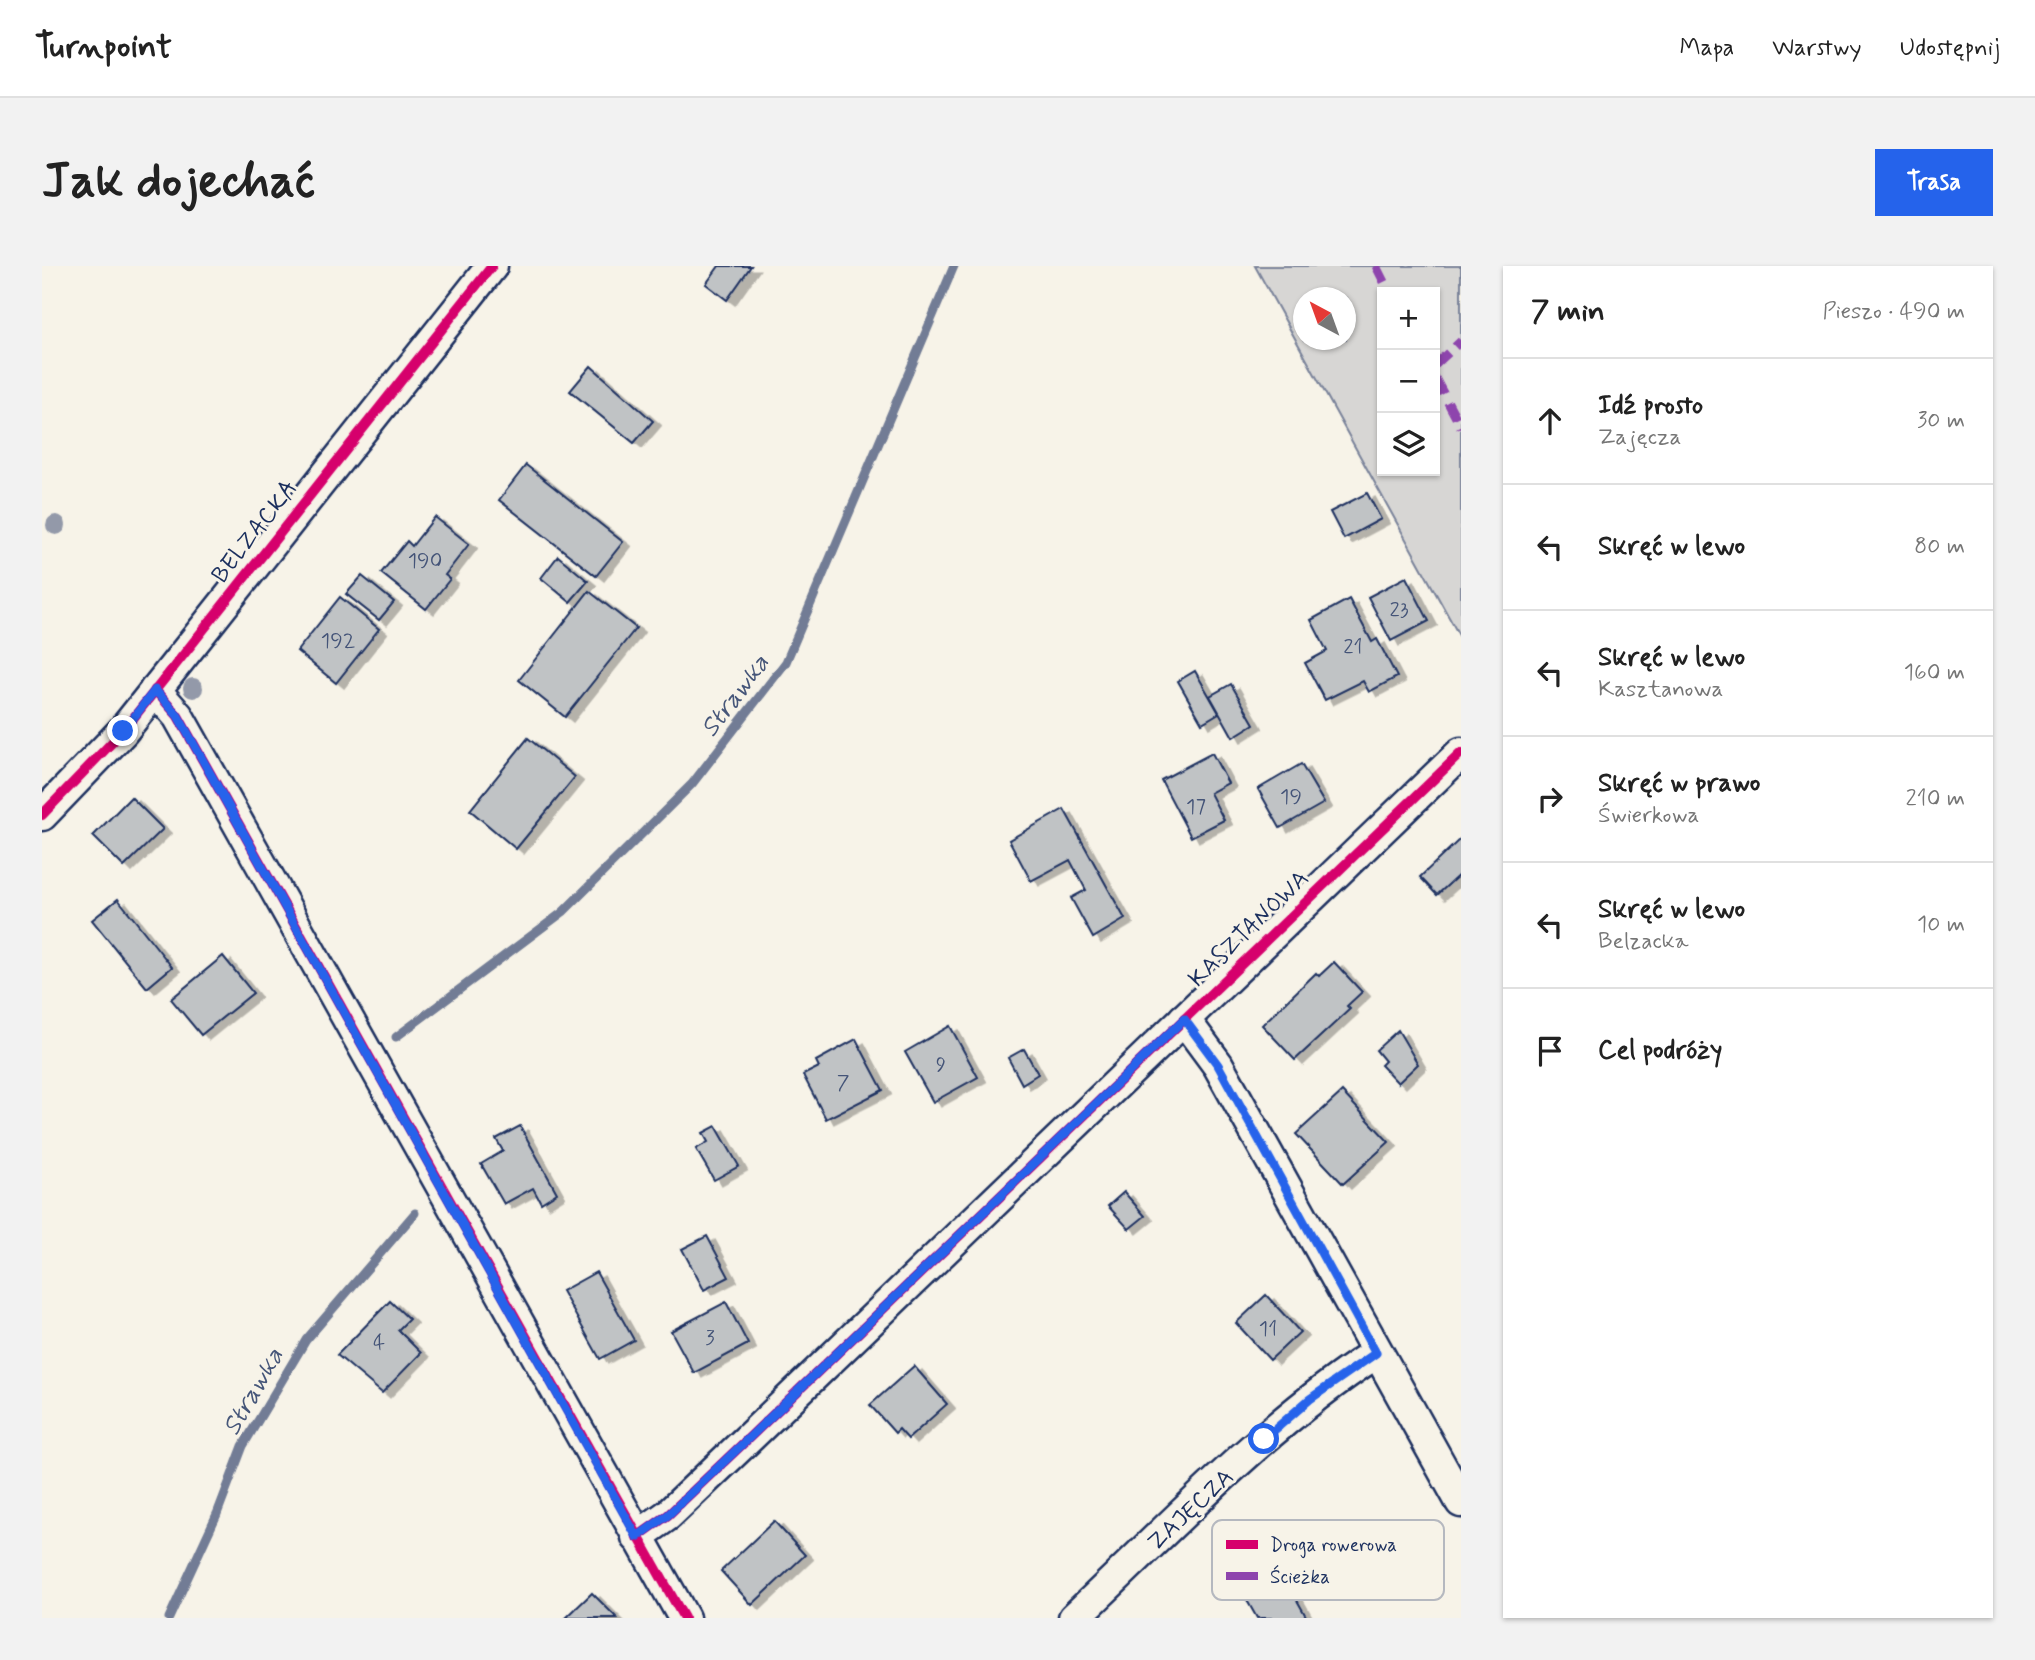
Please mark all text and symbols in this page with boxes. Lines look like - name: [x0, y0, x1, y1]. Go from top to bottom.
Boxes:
- text: Turnpoint: [35, 26, 172, 70]
- text: Mapa: [1679, 33, 1734, 64]
- text: Warstwy: [1772, 33, 1862, 64]
- text: Udostępnij: [1900, 33, 2000, 64]
- button: Trasa: [1875, 149, 1993, 216]
- text: Jak dojechać: [42, 150, 315, 215]
- north arrow: [1293, 287, 1356, 350]
- map controls: [1377, 287, 1440, 476]
- button: +: [1377, 287, 1440, 350]
- text: 7 min: [1531, 292, 1605, 331]
- text: Pieszo · 490 m: [1823, 297, 1965, 327]
- button: −: [1377, 350, 1440, 413]
- text: Idź prosto: [1598, 389, 1703, 423]
- icon: ahead: [1531, 402, 1569, 440]
- text: 30 m: [1917, 406, 1965, 436]
- button: layers: [1377, 413, 1440, 476]
- text: Zajęcza: [1598, 423, 1681, 453]
- street label: BELZACKA: [205, 474, 305, 590]
- icon: left: [1531, 528, 1569, 566]
- text: Skręć w lewo: [1598, 530, 1745, 564]
- text: 80 m: [1914, 532, 1965, 562]
- house number: 190: [408, 547, 442, 575]
- house number: 23: [1389, 596, 1409, 624]
- house number: 192: [321, 627, 355, 655]
- house number: 21: [1343, 633, 1363, 661]
- text: Skręć w lewo: [1598, 641, 1745, 675]
- water label: Strawka: [693, 648, 778, 744]
- icon: left: [1531, 654, 1569, 692]
- text: 160 m: [1904, 658, 1965, 688]
- text: Kasztanowa: [1598, 675, 1723, 705]
- route end: [107, 715, 138, 746]
- text: Skręć w prawo: [1598, 767, 1760, 801]
- icon: right: [1531, 780, 1569, 818]
- house number: 19: [1280, 783, 1302, 811]
- text: 210 m: [1905, 784, 1965, 814]
- house number: 17: [1186, 793, 1206, 821]
- text: Świerkowa: [1598, 801, 1699, 831]
- street label: KASZTANOWA: [1182, 864, 1316, 994]
- text: Skręć w lewo: [1598, 893, 1745, 927]
- icon: left: [1531, 906, 1569, 944]
- text: 10 m: [1917, 910, 1965, 940]
- text: Belzacka: [1598, 927, 1689, 957]
- icon: arrive: [1531, 1032, 1569, 1070]
- text: Cel podróży: [1598, 1034, 1722, 1068]
- house number: 9: [936, 1051, 946, 1079]
- house number: 7: [837, 1069, 850, 1097]
- house number: 11: [1259, 1315, 1277, 1343]
- house number: 3: [705, 1324, 715, 1352]
- house number: 4: [373, 1329, 385, 1357]
- water label: Strawka: [215, 1342, 292, 1442]
- route start: [1248, 1423, 1279, 1454]
- street label: ZAJĘCZA: [1141, 1462, 1241, 1558]
- legend: [1212, 1520, 1444, 1600]
- text: Droga rowerowa: [1270, 1533, 1397, 1559]
- text: Ścieżka: [1270, 1564, 1330, 1590]

